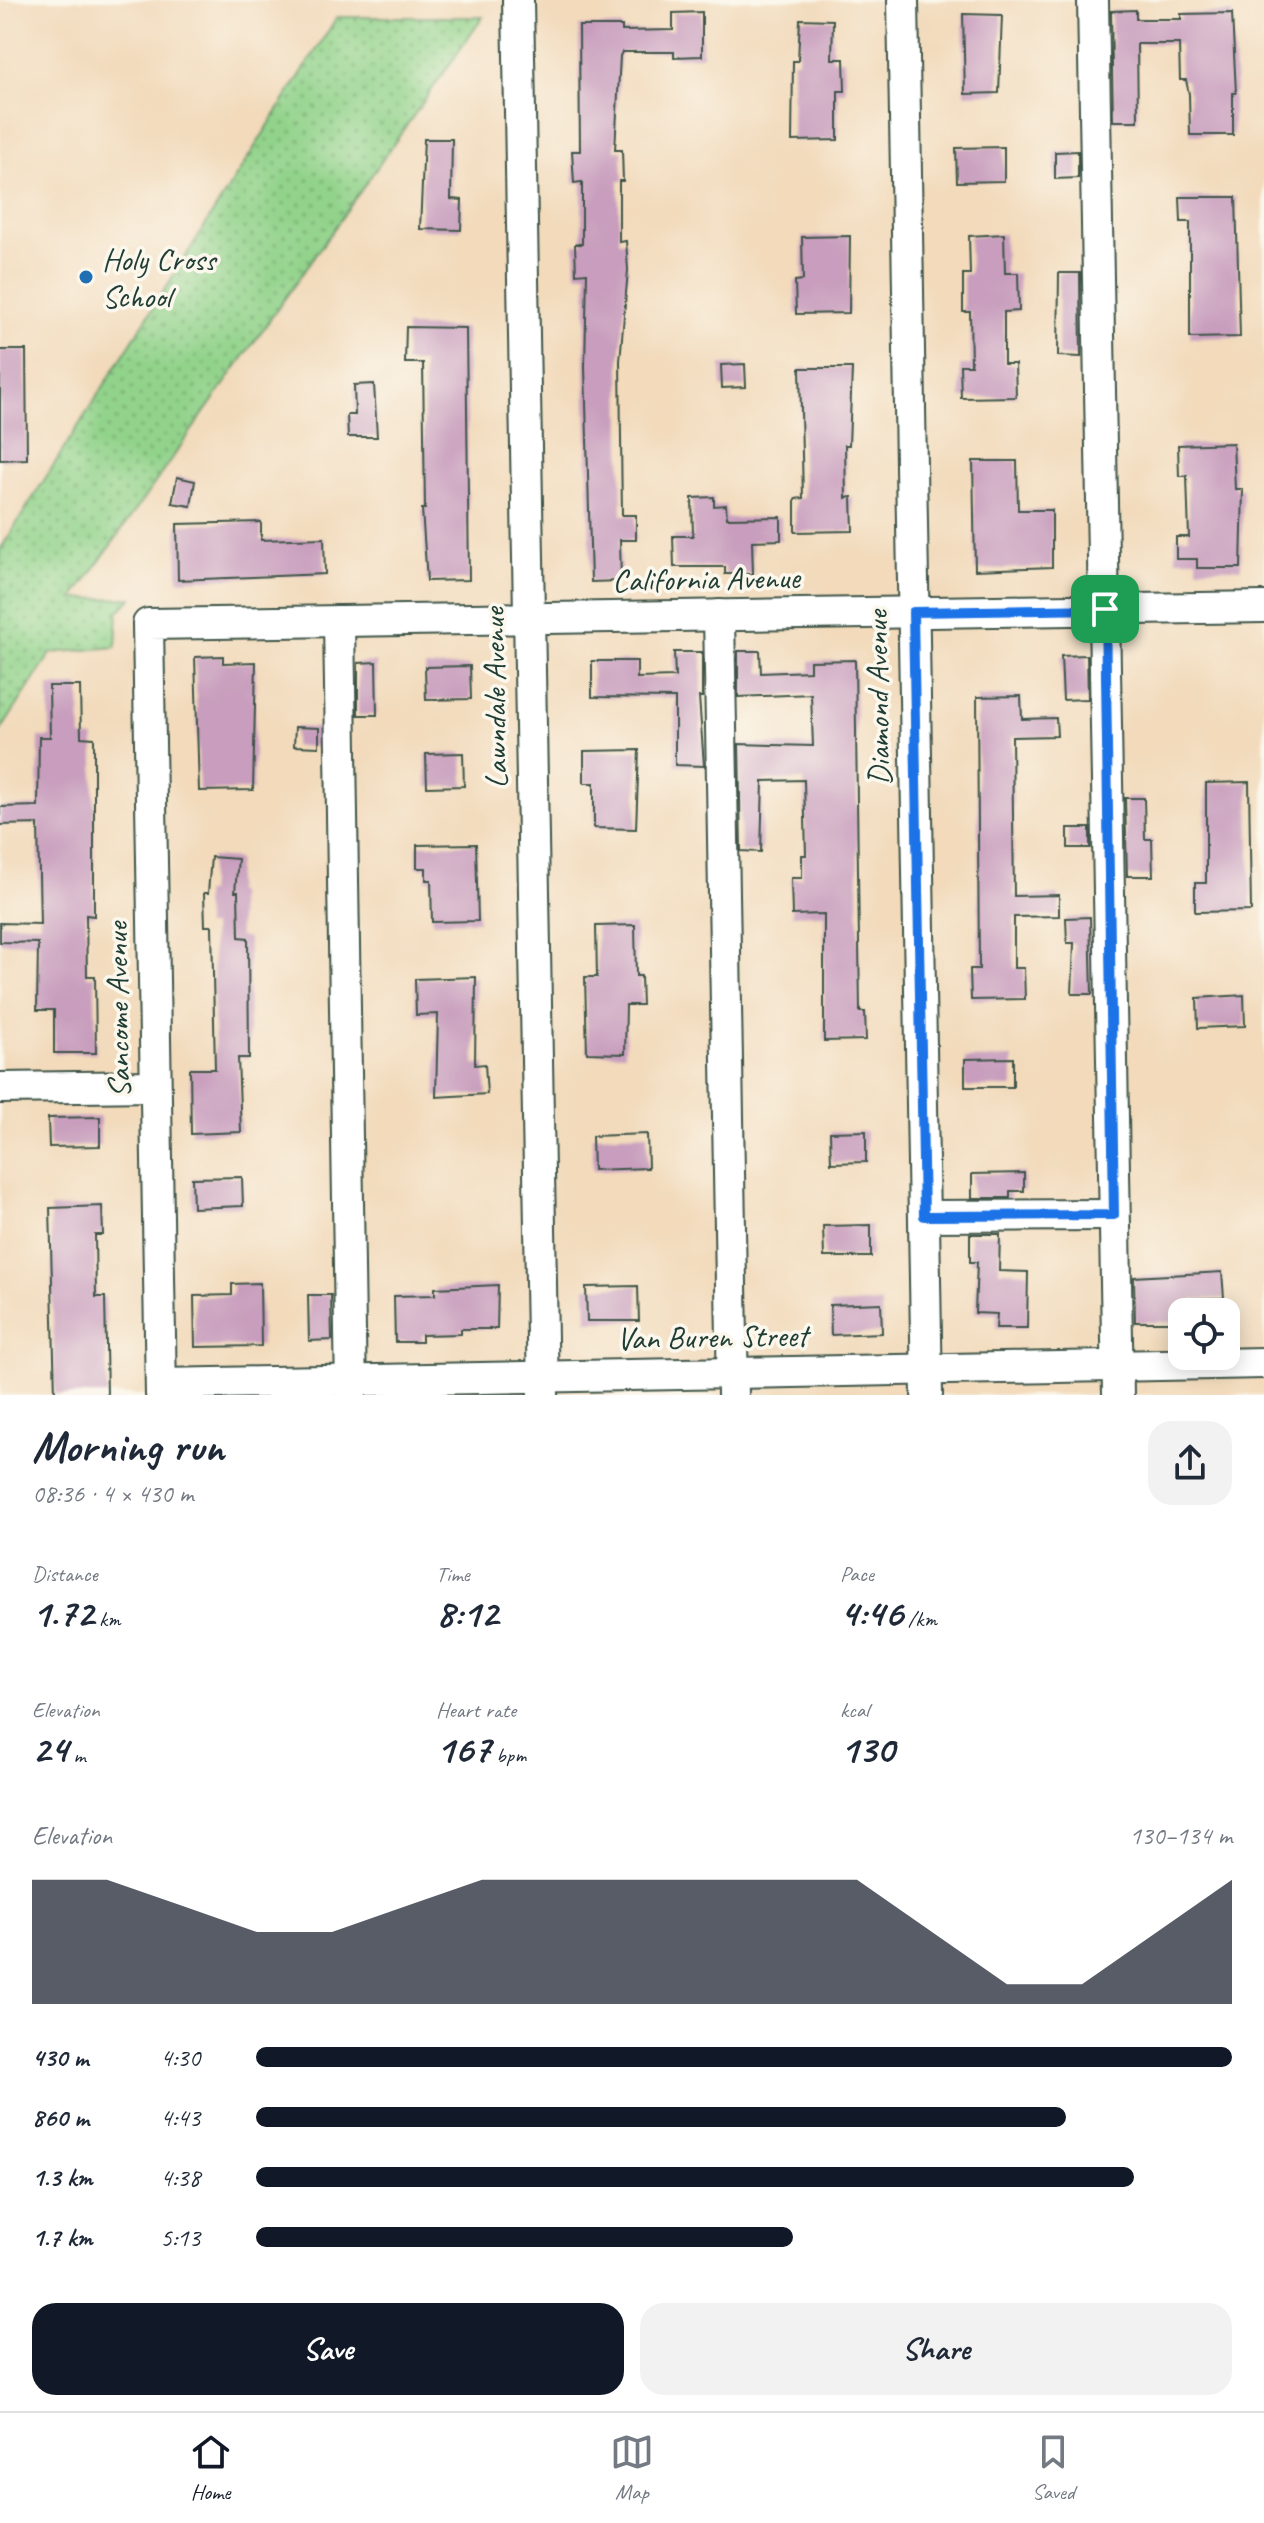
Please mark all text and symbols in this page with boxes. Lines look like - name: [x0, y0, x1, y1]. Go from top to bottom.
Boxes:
- place label: Holy Cross School: [102, 239, 218, 317]
- marker: Holy Cross School: [77, 268, 95, 286]
- street label: California Avenue: [612, 557, 803, 601]
- pin: [1071, 575, 1139, 643]
- icon: arrive: [1083, 587, 1127, 631]
- street label: Lawndale Avenue: [473, 605, 517, 789]
- street label: Diamond Avenue: [856, 607, 900, 786]
- street label: Sancome Avenue: [96, 919, 140, 1098]
- map controls: [1168, 1298, 1240, 1370]
- button: locate: [1168, 1298, 1240, 1370]
- street label: Van Buren Street: [616, 1315, 812, 1359]
- text: Morning run: [32, 1419, 224, 1474]
- button: share: [1148, 1421, 1232, 1505]
- text: 08:36 · 4 × 430 m: [32, 1477, 193, 1510]
- text: Distance: [32, 1560, 98, 1588]
- text: Time: [436, 1560, 470, 1588]
- text: Pace: [840, 1560, 874, 1588]
- text: 1.72: [32, 1588, 94, 1638]
- text: 8:12: [436, 1588, 498, 1638]
- text: 4:46: [840, 1588, 903, 1638]
- text: km: [94, 1605, 121, 1633]
- text: /km: [903, 1605, 937, 1633]
- text: Elevation: [32, 1696, 100, 1724]
- text: Heart rate: [436, 1696, 516, 1724]
- text: kcal: [840, 1696, 869, 1724]
- text: 24: [32, 1724, 68, 1774]
- text: 167: [436, 1724, 491, 1774]
- text: 130: [840, 1724, 894, 1774]
- text: m: [68, 1741, 86, 1769]
- text: bpm: [491, 1741, 526, 1769]
- text: Elevation: [32, 1819, 112, 1852]
- text: 130–134 m: [1129, 1819, 1232, 1852]
- text: 430 m: [32, 2041, 88, 2074]
- text: 4:30: [160, 2041, 200, 2074]
- text: 860 m: [32, 2101, 89, 2134]
- text: 4:43: [160, 2101, 200, 2134]
- text: 1.3 km: [32, 2161, 92, 2194]
- text: 4:38: [160, 2161, 200, 2194]
- text: 1.7 km: [32, 2221, 92, 2254]
- text: 5:13: [160, 2221, 200, 2254]
- button: Save: [32, 2303, 624, 2395]
- button: Share: [640, 2303, 1232, 2395]
- tab: Home: [189, 2430, 233, 2506]
- tab: Map: [610, 2430, 654, 2506]
- tab: Saved: [1031, 2430, 1075, 2506]

